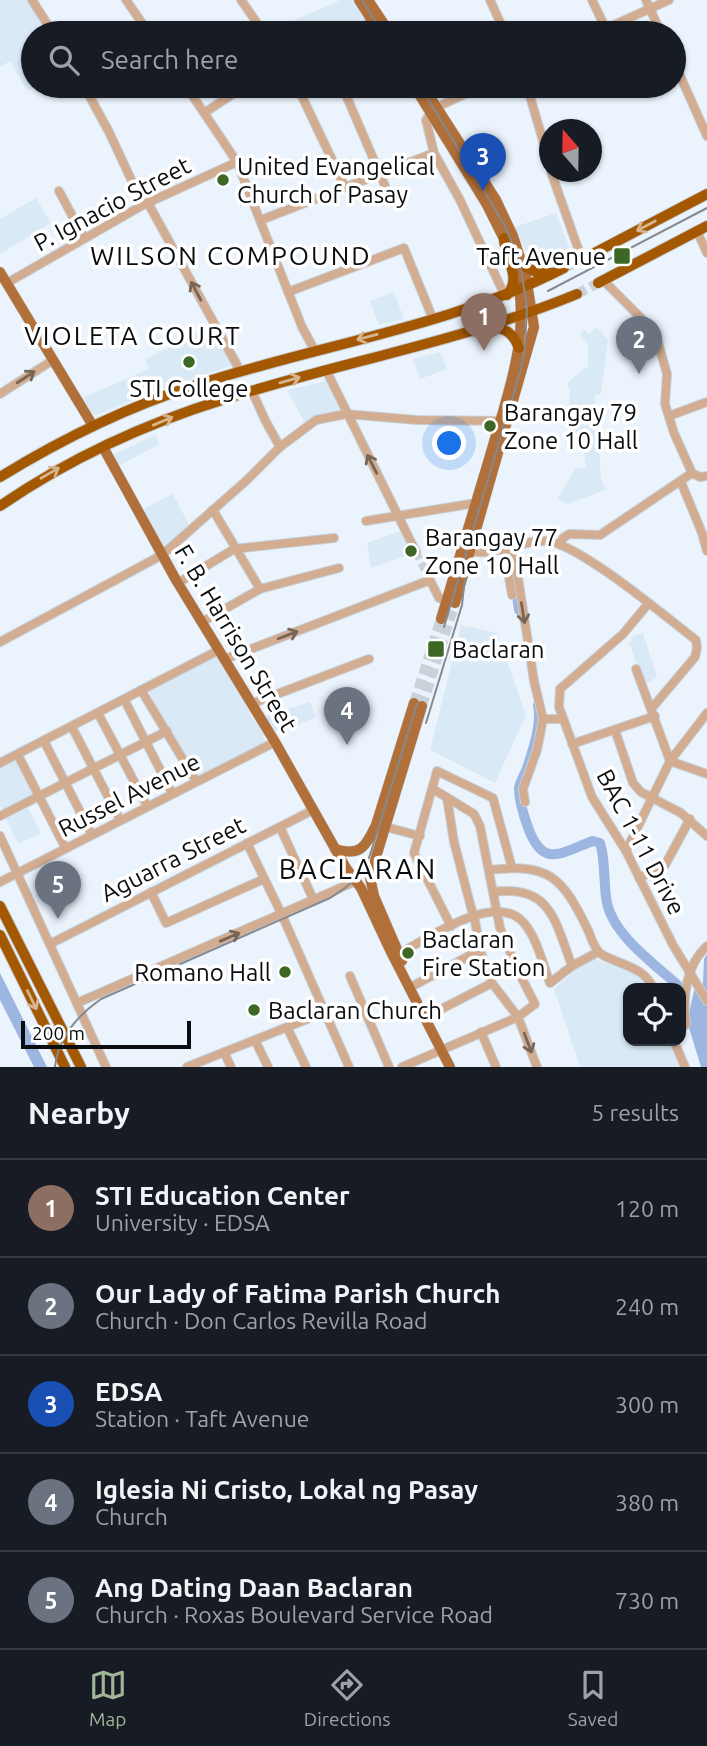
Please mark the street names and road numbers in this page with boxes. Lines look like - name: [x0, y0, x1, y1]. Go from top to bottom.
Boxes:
- street label: P. Ignacio Street: [29, 151, 195, 257]
- street label: F. B. Harrison Street: [170, 540, 303, 737]
- street label: Russel Avenue: [54, 748, 204, 842]
- street label: BAC 1-11 Drive: [591, 765, 691, 919]
- street label: Aguarra Street: [96, 811, 250, 907]

